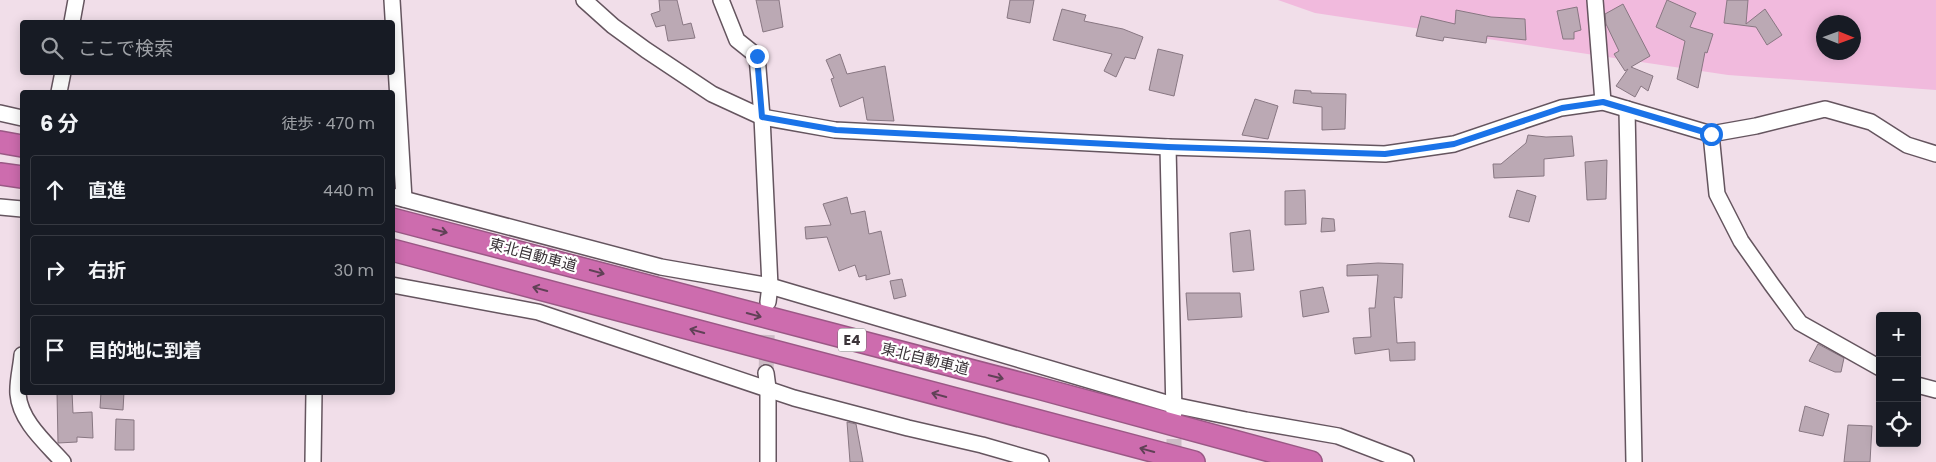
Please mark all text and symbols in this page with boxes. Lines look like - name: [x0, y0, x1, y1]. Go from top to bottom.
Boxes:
- north arrow: [1816, 15, 1861, 60]
- search box: [20, 20, 395, 75]
- icon: search: [38, 34, 66, 62]
- text: ここで検索: [78, 35, 173, 62]
- route end: [746, 45, 769, 68]
- text: 6 分: [40, 109, 79, 138]
- text: 徒歩 · 470 m: [281, 112, 375, 135]
- route start: [1700, 123, 1723, 146]
- icon: ahead: [41, 176, 69, 204]
- text: 直進: [88, 177, 126, 204]
- text: 440 m: [323, 179, 374, 202]
- one-way arrow: [431, 227, 447, 236]
- street label: 東北自動車道: [487, 233, 579, 276]
- icon: right: [41, 256, 69, 284]
- text: 右折: [88, 257, 126, 284]
- text: 30 m: [334, 259, 374, 282]
- one-way arrow: [589, 268, 605, 278]
- one-way arrow: [533, 284, 549, 293]
- one-way arrow: [745, 310, 761, 320]
- map controls: [1876, 312, 1921, 447]
- button: +: [1876, 312, 1921, 357]
- one-way arrow: [689, 326, 705, 335]
- road number: E4: [838, 328, 866, 352]
- icon: arrive: [41, 336, 69, 364]
- text: 目的地に到着: [88, 337, 202, 364]
- street label: 東北自動車道: [879, 337, 971, 380]
- button: −: [1876, 357, 1921, 402]
- one-way arrow: [987, 373, 1003, 382]
- one-way arrow: [931, 390, 947, 399]
- button: locate: [1876, 402, 1921, 447]
- one-way arrow: [1139, 444, 1155, 454]

